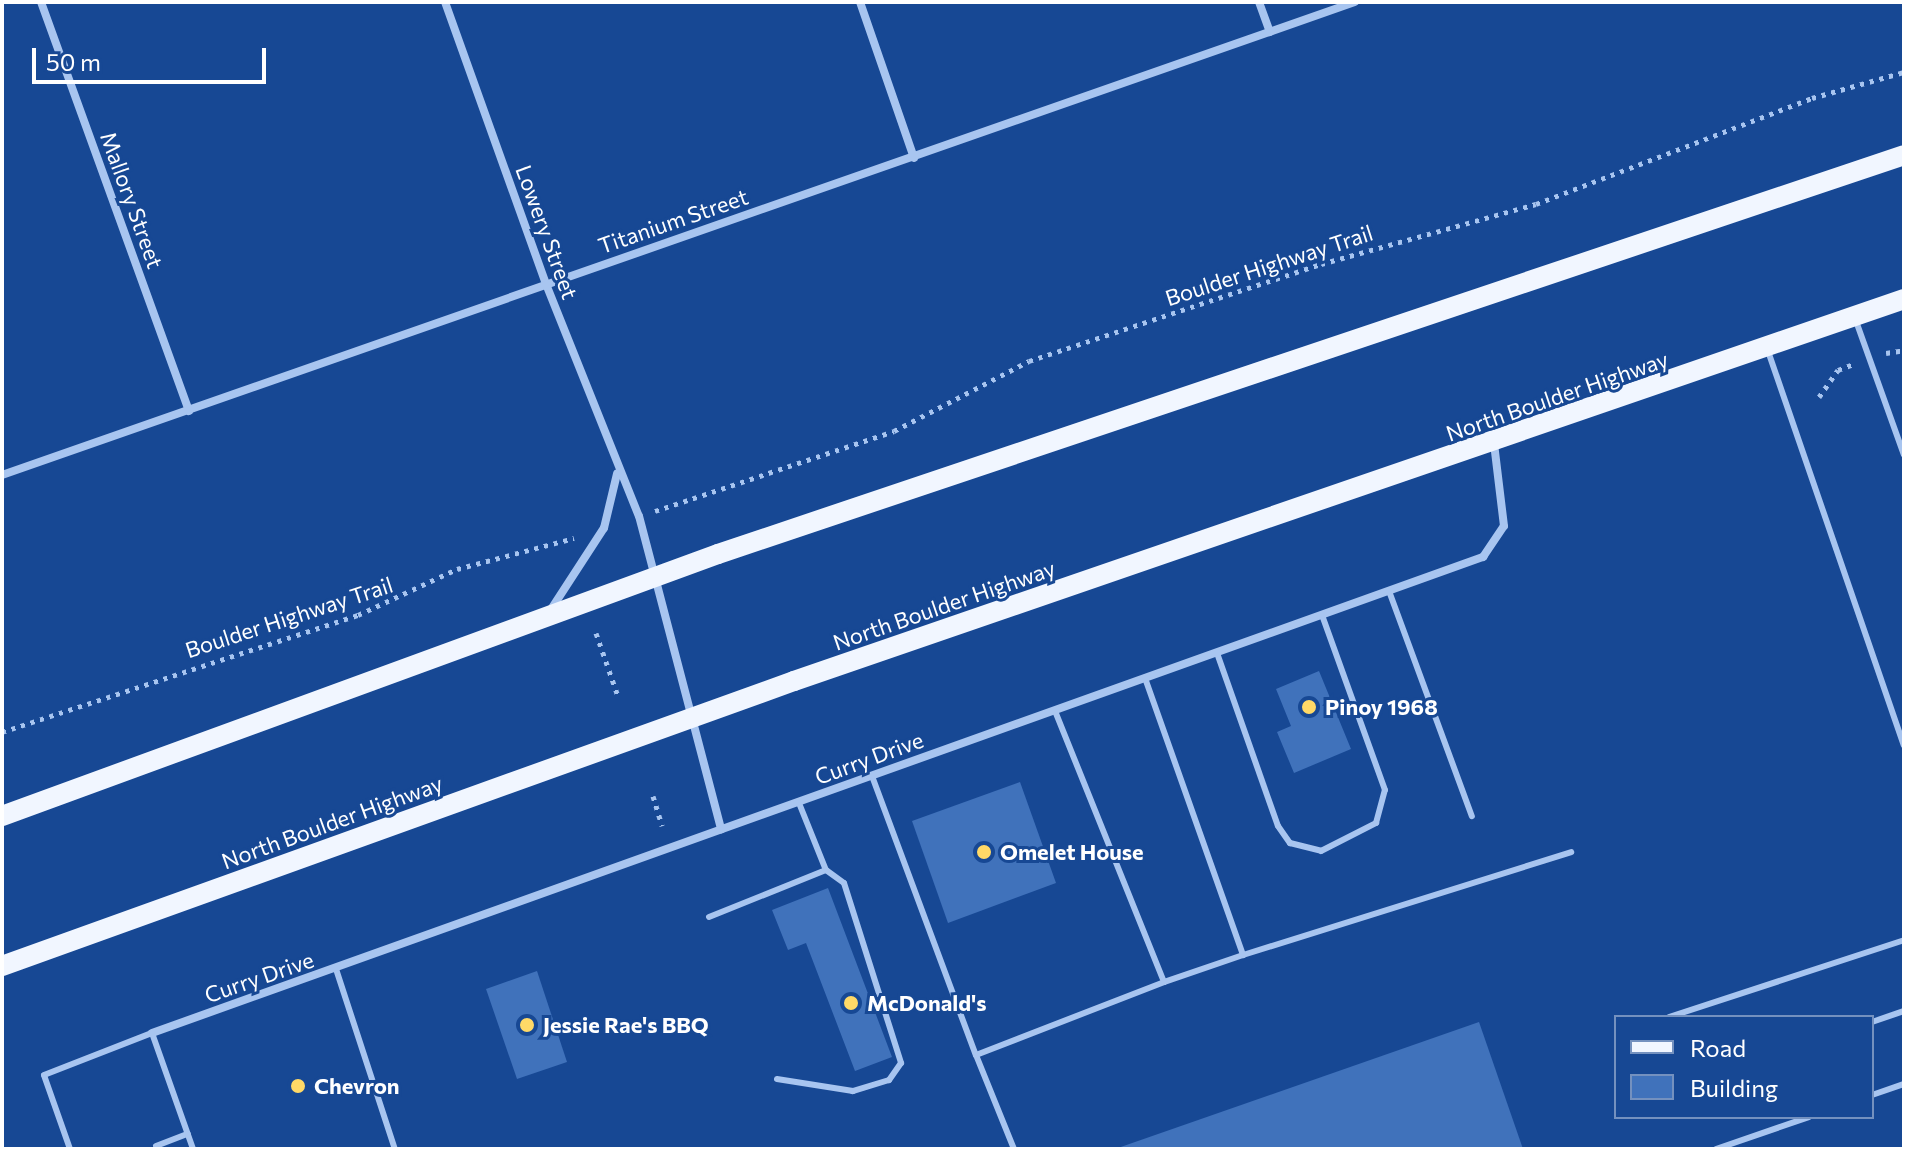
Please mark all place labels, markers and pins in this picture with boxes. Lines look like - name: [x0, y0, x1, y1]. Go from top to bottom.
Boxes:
- place label: Pinoy 1968: [1325, 694, 1438, 720]
- marker: Pinoy 1968: [1300, 698, 1318, 716]
- place label: Omelet House: [1000, 839, 1144, 865]
- marker: Omelet House: [975, 843, 993, 861]
- place label: McDonald's: [867, 990, 986, 1016]
- marker: McDonald's: [842, 994, 860, 1012]
- place label: Jessie Rae's BBQ: [543, 1012, 709, 1038]
- marker: Jessie Rae's BBQ: [518, 1016, 536, 1034]
- place label: Chevron: [314, 1073, 400, 1099]
- marker: Chevron: [289, 1077, 307, 1095]

